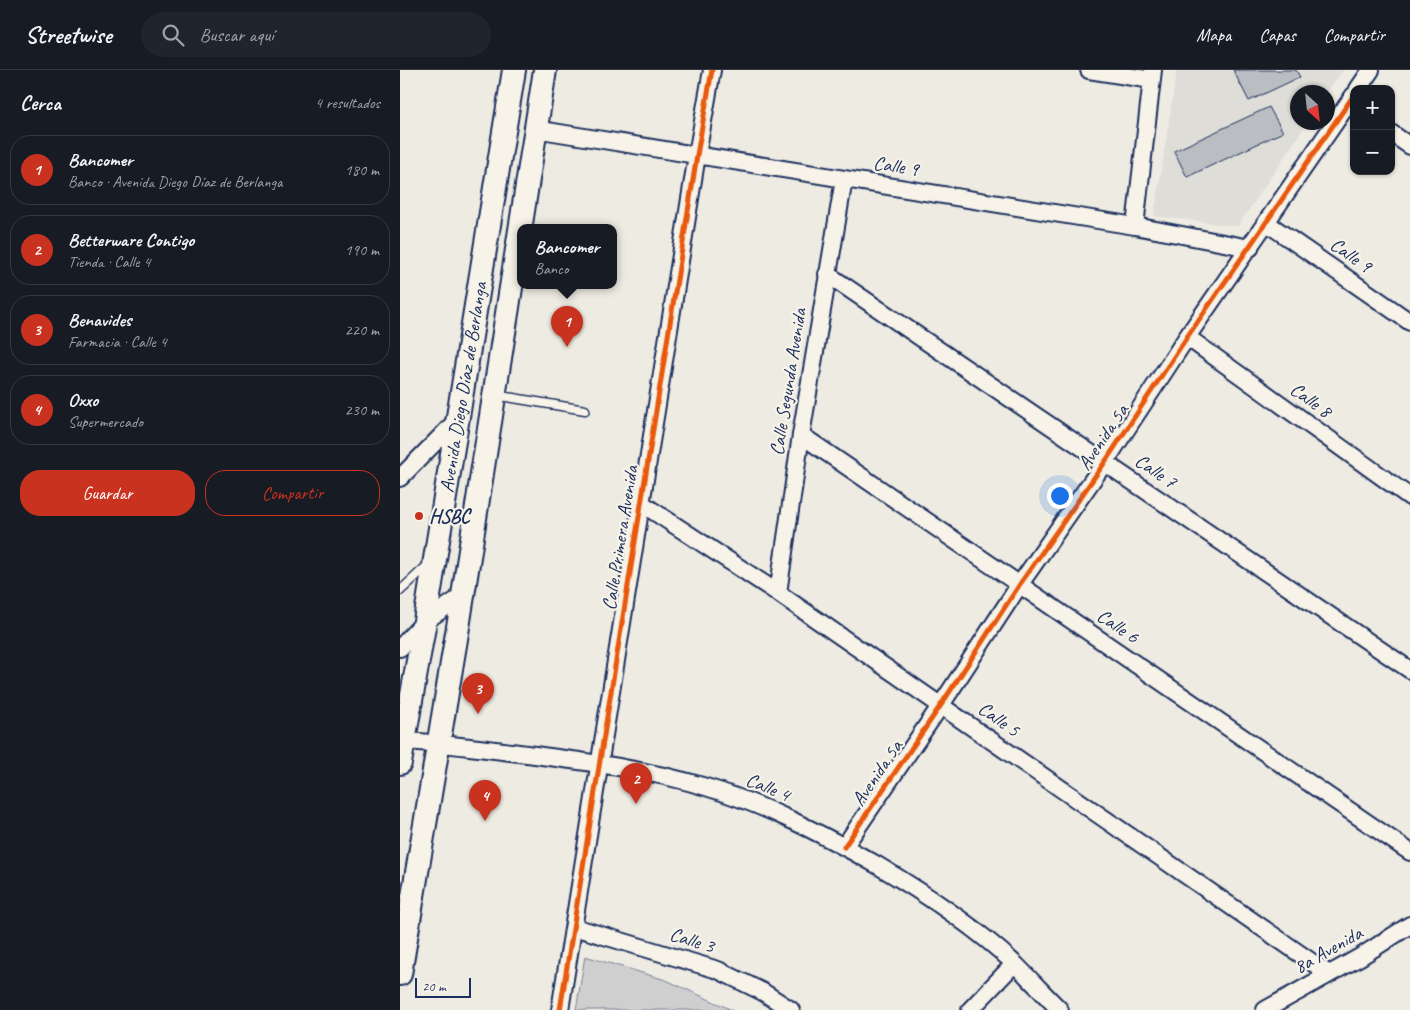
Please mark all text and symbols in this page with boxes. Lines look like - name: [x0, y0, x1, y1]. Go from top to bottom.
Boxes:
- search box: [141, 12, 491, 57]
- text: Streetwise: [25, 20, 111, 50]
- icon: search: [159, 21, 187, 49]
- text: Buscar aquí: [199, 23, 274, 47]
- text: Mapa: [1196, 24, 1231, 46]
- text: Capas: [1259, 24, 1296, 46]
- text: Compartir: [1324, 24, 1385, 46]
- north arrow: [1290, 85, 1335, 130]
- map controls: [1350, 85, 1395, 175]
- button: +: [1350, 85, 1395, 130]
- text: Cerca: [20, 90, 61, 116]
- text: 4 resultados: [315, 93, 380, 113]
- button: −: [1350, 130, 1395, 175]
- text: Bancomer: [68, 148, 133, 172]
- street label: Calle 9: [872, 150, 922, 182]
- text: 1: [33, 160, 41, 180]
- text: 180 m: [345, 160, 379, 180]
- text: Banco · Avenida Diego Díaz de Berlanga: [68, 172, 283, 192]
- popup: [517, 224, 617, 289]
- text: Betterware Contigo: [68, 228, 194, 252]
- street label: Calle 9: [1325, 232, 1378, 279]
- text: Bancomer: [535, 235, 599, 259]
- text: 2: [33, 240, 41, 260]
- text: 190 m: [345, 240, 379, 260]
- text: Tienda · Calle 4: [68, 252, 151, 272]
- text: Banco: [535, 259, 568, 279]
- street label: Avenida Diego Díaz de Berlanga: [433, 278, 492, 494]
- street label: Calle Segunda Avenida: [764, 305, 812, 457]
- pin: 1: [551, 306, 583, 347]
- text: Benavides: [68, 308, 131, 332]
- text: 3: [33, 320, 41, 340]
- text: 220 m: [345, 320, 379, 340]
- text: Farmacia · Calle 4: [68, 332, 167, 352]
- street label: Calle 8: [1285, 377, 1338, 425]
- text: Oxxo: [68, 388, 98, 412]
- street label: Avenida 5a: [1072, 398, 1135, 475]
- text: 4: [33, 400, 41, 420]
- text: 230 m: [345, 400, 379, 420]
- text: Supermercado: [68, 412, 143, 432]
- street label: Calle 7: [1130, 448, 1183, 495]
- street label: Calle Primera Avenida: [596, 462, 644, 612]
- button: Guardar: [20, 470, 195, 516]
- button: Compartir: [205, 470, 380, 516]
- your location: [1047, 483, 1073, 509]
- place label: HSBC: [429, 504, 472, 529]
- marker: HSBC: [413, 510, 425, 522]
- street label: Calle 6: [1092, 603, 1145, 650]
- pin: 3: [462, 673, 494, 714]
- street label: Calle 5: [973, 696, 1026, 743]
- street label: Avenida 5a: [846, 734, 909, 811]
- pin: 2: [620, 763, 652, 804]
- street label: Calle 4: [742, 767, 796, 808]
- pin: 4: [469, 780, 501, 821]
- street label: 8a Avenida: [1289, 920, 1368, 980]
- street label: Calle 3: [667, 921, 719, 959]
- scale bar: [415, 975, 471, 998]
- text: 20 m: [422, 978, 446, 995]

